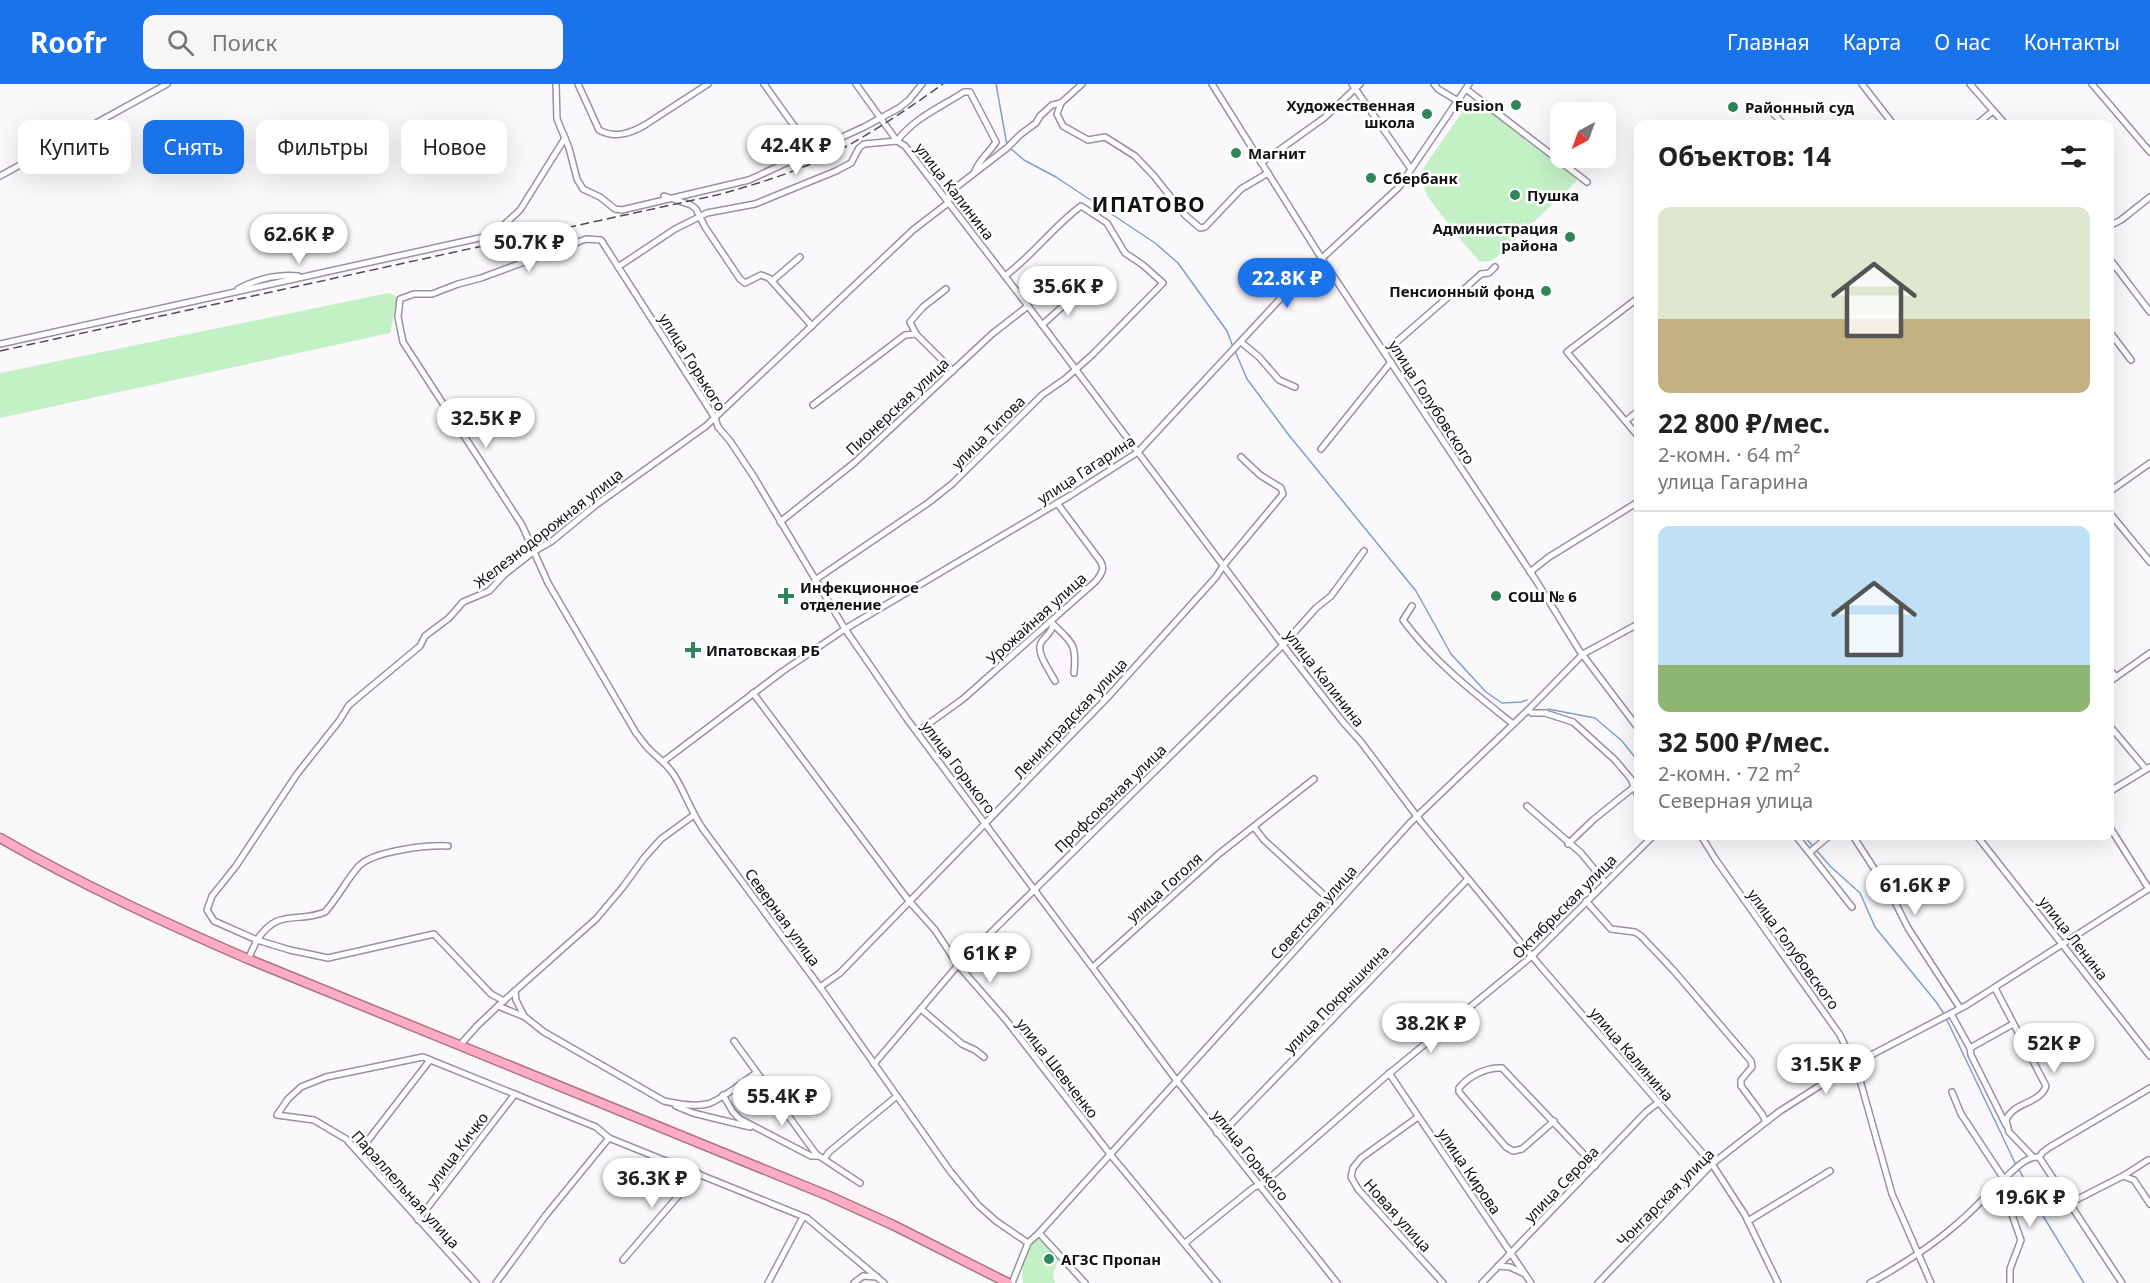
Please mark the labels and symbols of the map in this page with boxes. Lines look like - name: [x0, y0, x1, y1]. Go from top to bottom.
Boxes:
- place label: Художественная школа: [1286, 95, 1415, 132]
- place label: Fusion: [1455, 95, 1504, 115]
- place label: Районный суд: [1745, 97, 1855, 117]
- marker: Fusion: [1509, 98, 1523, 112]
- marker: Районный суд: [1726, 100, 1740, 114]
- north arrow: [1550, 102, 1616, 168]
- marker: Художественная школа: [1420, 107, 1434, 121]
- pin: 42.4K ₽: [741, 125, 851, 176]
- street label: улица Калинина: [911, 138, 999, 244]
- place label: Магнит: [1248, 143, 1306, 163]
- marker: Магнит: [1229, 146, 1243, 160]
- place label: Сбербанк: [1383, 168, 1458, 188]
- marker: Сбербанк: [1364, 171, 1378, 185]
- place label: Пушка: [1527, 185, 1579, 205]
- marker: Пушка: [1508, 188, 1522, 202]
- district label: ИПАТОВО: [1092, 190, 1206, 218]
- pin: 62.6K ₽: [244, 214, 354, 265]
- place label: Администрация района: [1433, 218, 1558, 255]
- pin: 50.7K ₽: [474, 222, 584, 273]
- marker: Администрация района: [1563, 230, 1577, 244]
- pin: 22.8K ₽: [1232, 258, 1342, 309]
- pin: 35.6K ₽: [1013, 266, 1123, 317]
- place label: Пенсионный фонд: [1389, 281, 1534, 301]
- marker: Пенсионный фонд: [1539, 284, 1553, 298]
- street label: улица Горького: [655, 309, 731, 415]
- street label: улица Голубовского: [1384, 336, 1480, 468]
- street label: Пионерская улица: [841, 353, 953, 459]
- street label: улица Титова: [947, 391, 1029, 473]
- pin: 32.5K ₽: [431, 398, 541, 449]
- street label: улица Гагарина: [1033, 430, 1139, 508]
- street label: Железнодорожная улица: [469, 464, 627, 592]
- street label: Урожайная улица: [982, 568, 1090, 668]
- place label: Инфекционное отделение: [800, 577, 919, 614]
- place label: СОШ № 6: [1508, 586, 1577, 606]
- marker: Инфекционное отделение: [777, 587, 795, 605]
- marker: СОШ № 6: [1489, 589, 1503, 603]
- street label: улица Калинина: [1281, 625, 1369, 731]
- place label: Ипатовская РБ: [706, 640, 820, 660]
- marker: Ипатовская РБ: [684, 641, 702, 659]
- street label: Ленинградская улица: [1009, 653, 1131, 783]
- street label: улица Горького: [917, 716, 1001, 818]
- street label: Профсоюзная улица: [1050, 739, 1170, 857]
- street label: улица Гоголя: [1122, 848, 1206, 926]
- street label: Октябрьская улица: [1508, 850, 1620, 962]
- street label: Советская улица: [1265, 861, 1361, 963]
- street label: Северная улица: [741, 864, 825, 970]
- pin: 61.6K ₽: [1860, 865, 1970, 916]
- street label: улица Голубовского: [1743, 885, 1845, 1013]
- street label: улица Ленина: [2035, 892, 2113, 984]
- pin: 61K ₽: [948, 933, 1032, 984]
- street label: улица Покрышкина: [1279, 941, 1393, 1057]
- pin: 38.2K ₽: [1376, 1003, 1486, 1054]
- street label: улица Калинина: [1586, 1003, 1678, 1105]
- street label: улица Шевченко: [1013, 1014, 1103, 1122]
- pin: 52K ₽: [2012, 1023, 2096, 1074]
- pin: 31.5K ₽: [1771, 1044, 1881, 1095]
- pin: 55.4K ₽: [727, 1076, 837, 1127]
- street label: улица Горького: [1208, 1105, 1294, 1205]
- street label: улица Кичко: [422, 1108, 492, 1192]
- street label: улица Кирова: [1434, 1124, 1506, 1218]
- street label: Параллельная улица: [348, 1126, 464, 1252]
- street label: улица Серова: [1519, 1141, 1603, 1227]
- street label: Чонгарская улица: [1612, 1144, 1718, 1250]
- pin: 36.3K ₽: [597, 1158, 707, 1209]
- street label: Новая улица: [1360, 1174, 1436, 1256]
- pin: 19.6K ₽: [1975, 1177, 2085, 1228]
- place label: АГЗС Пропан: [1061, 1249, 1161, 1269]
- marker: АГЗС Пропан: [1042, 1252, 1056, 1266]

